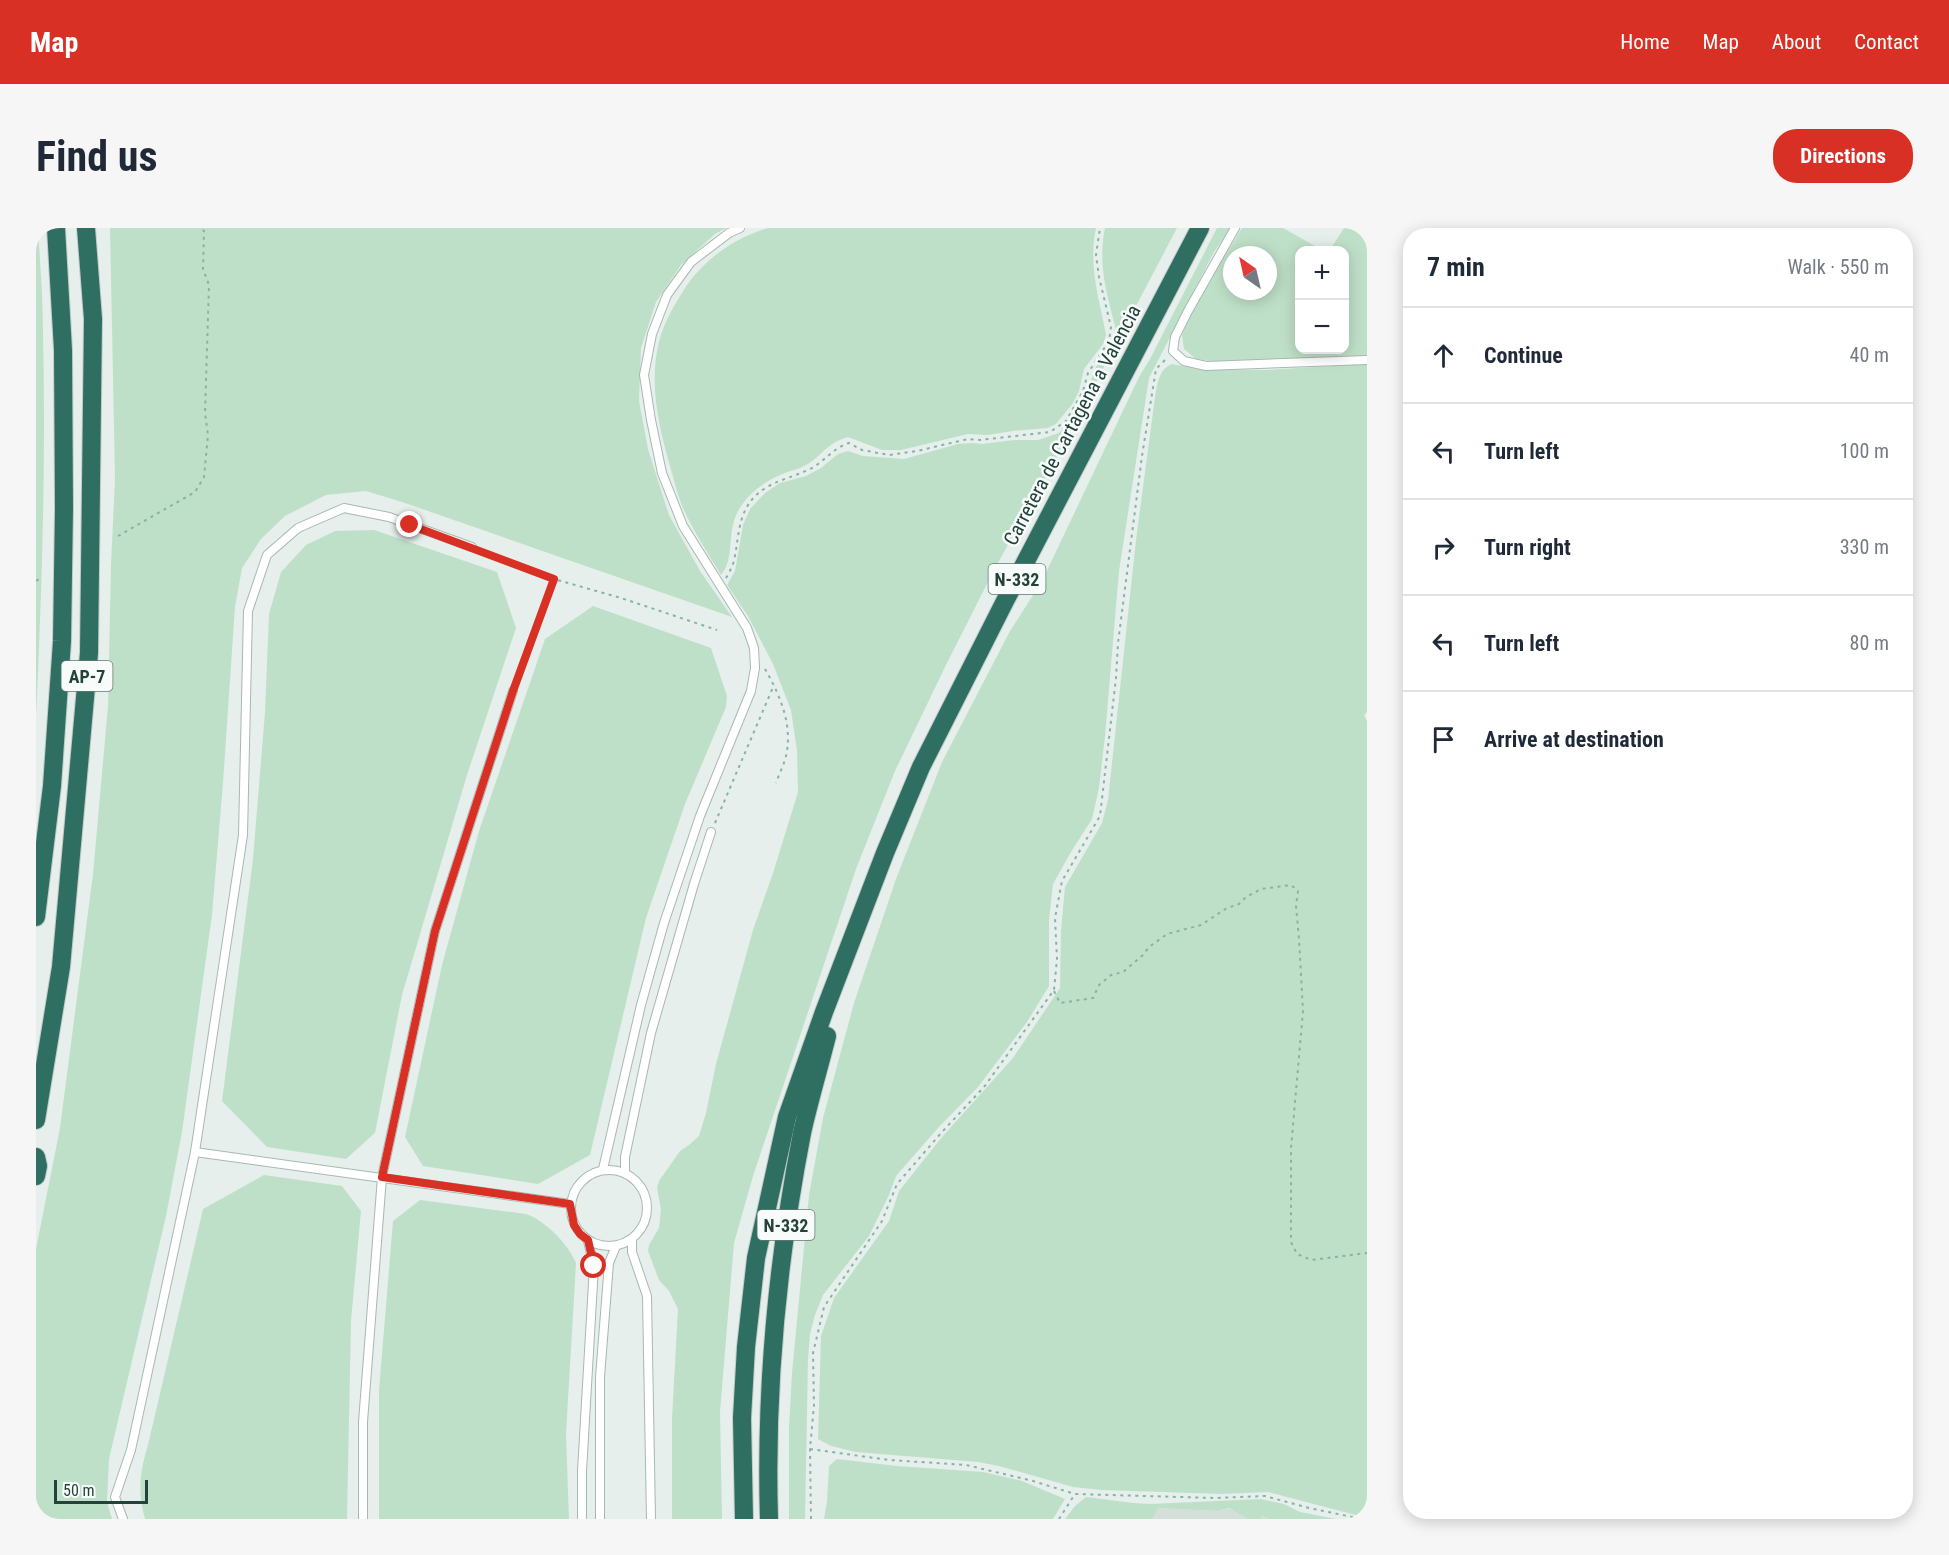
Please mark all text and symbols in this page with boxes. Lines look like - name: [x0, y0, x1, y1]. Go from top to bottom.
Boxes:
- text: Map: [30, 26, 78, 59]
- text: Home: [1620, 30, 1670, 54]
- text: Map: [1703, 30, 1739, 54]
- text: About: [1772, 30, 1821, 54]
- text: Contact: [1854, 30, 1919, 54]
- button: Directions: [1773, 129, 1913, 183]
- text: Find us: [36, 132, 157, 181]
- north arrow: [1223, 246, 1277, 300]
- map controls: [1295, 246, 1349, 354]
- button: +: [1295, 246, 1349, 300]
- text: 7 min: [1427, 252, 1485, 282]
- text: Walk · 550 m: [1788, 255, 1889, 279]
- button: −: [1295, 300, 1349, 354]
- street label: Carretera de Cartagena a Valencia: [998, 301, 1146, 549]
- icon: ahead: [1427, 339, 1460, 372]
- text: Continue: [1484, 343, 1563, 368]
- text: 40 m: [1850, 343, 1889, 367]
- icon: left: [1427, 435, 1460, 468]
- text: Turn left: [1484, 439, 1559, 464]
- text: 100 m: [1840, 439, 1889, 463]
- route end: [396, 511, 422, 537]
- icon: right: [1427, 531, 1460, 564]
- text: Turn right: [1484, 535, 1571, 560]
- text: 330 m: [1840, 535, 1889, 559]
- road number: N-332: [988, 564, 1046, 594]
- icon: left: [1427, 627, 1460, 660]
- text: Turn left: [1484, 631, 1559, 656]
- text: 80 m: [1850, 631, 1889, 655]
- road number: AP-7: [62, 661, 112, 691]
- icon: arrive: [1427, 723, 1460, 756]
- text: Arrive at destination: [1484, 727, 1664, 752]
- road number: N-332: [758, 1210, 814, 1240]
- route start: [580, 1252, 606, 1278]
- scale bar: [54, 1477, 148, 1504]
- text: 50 m: [63, 1481, 95, 1500]

